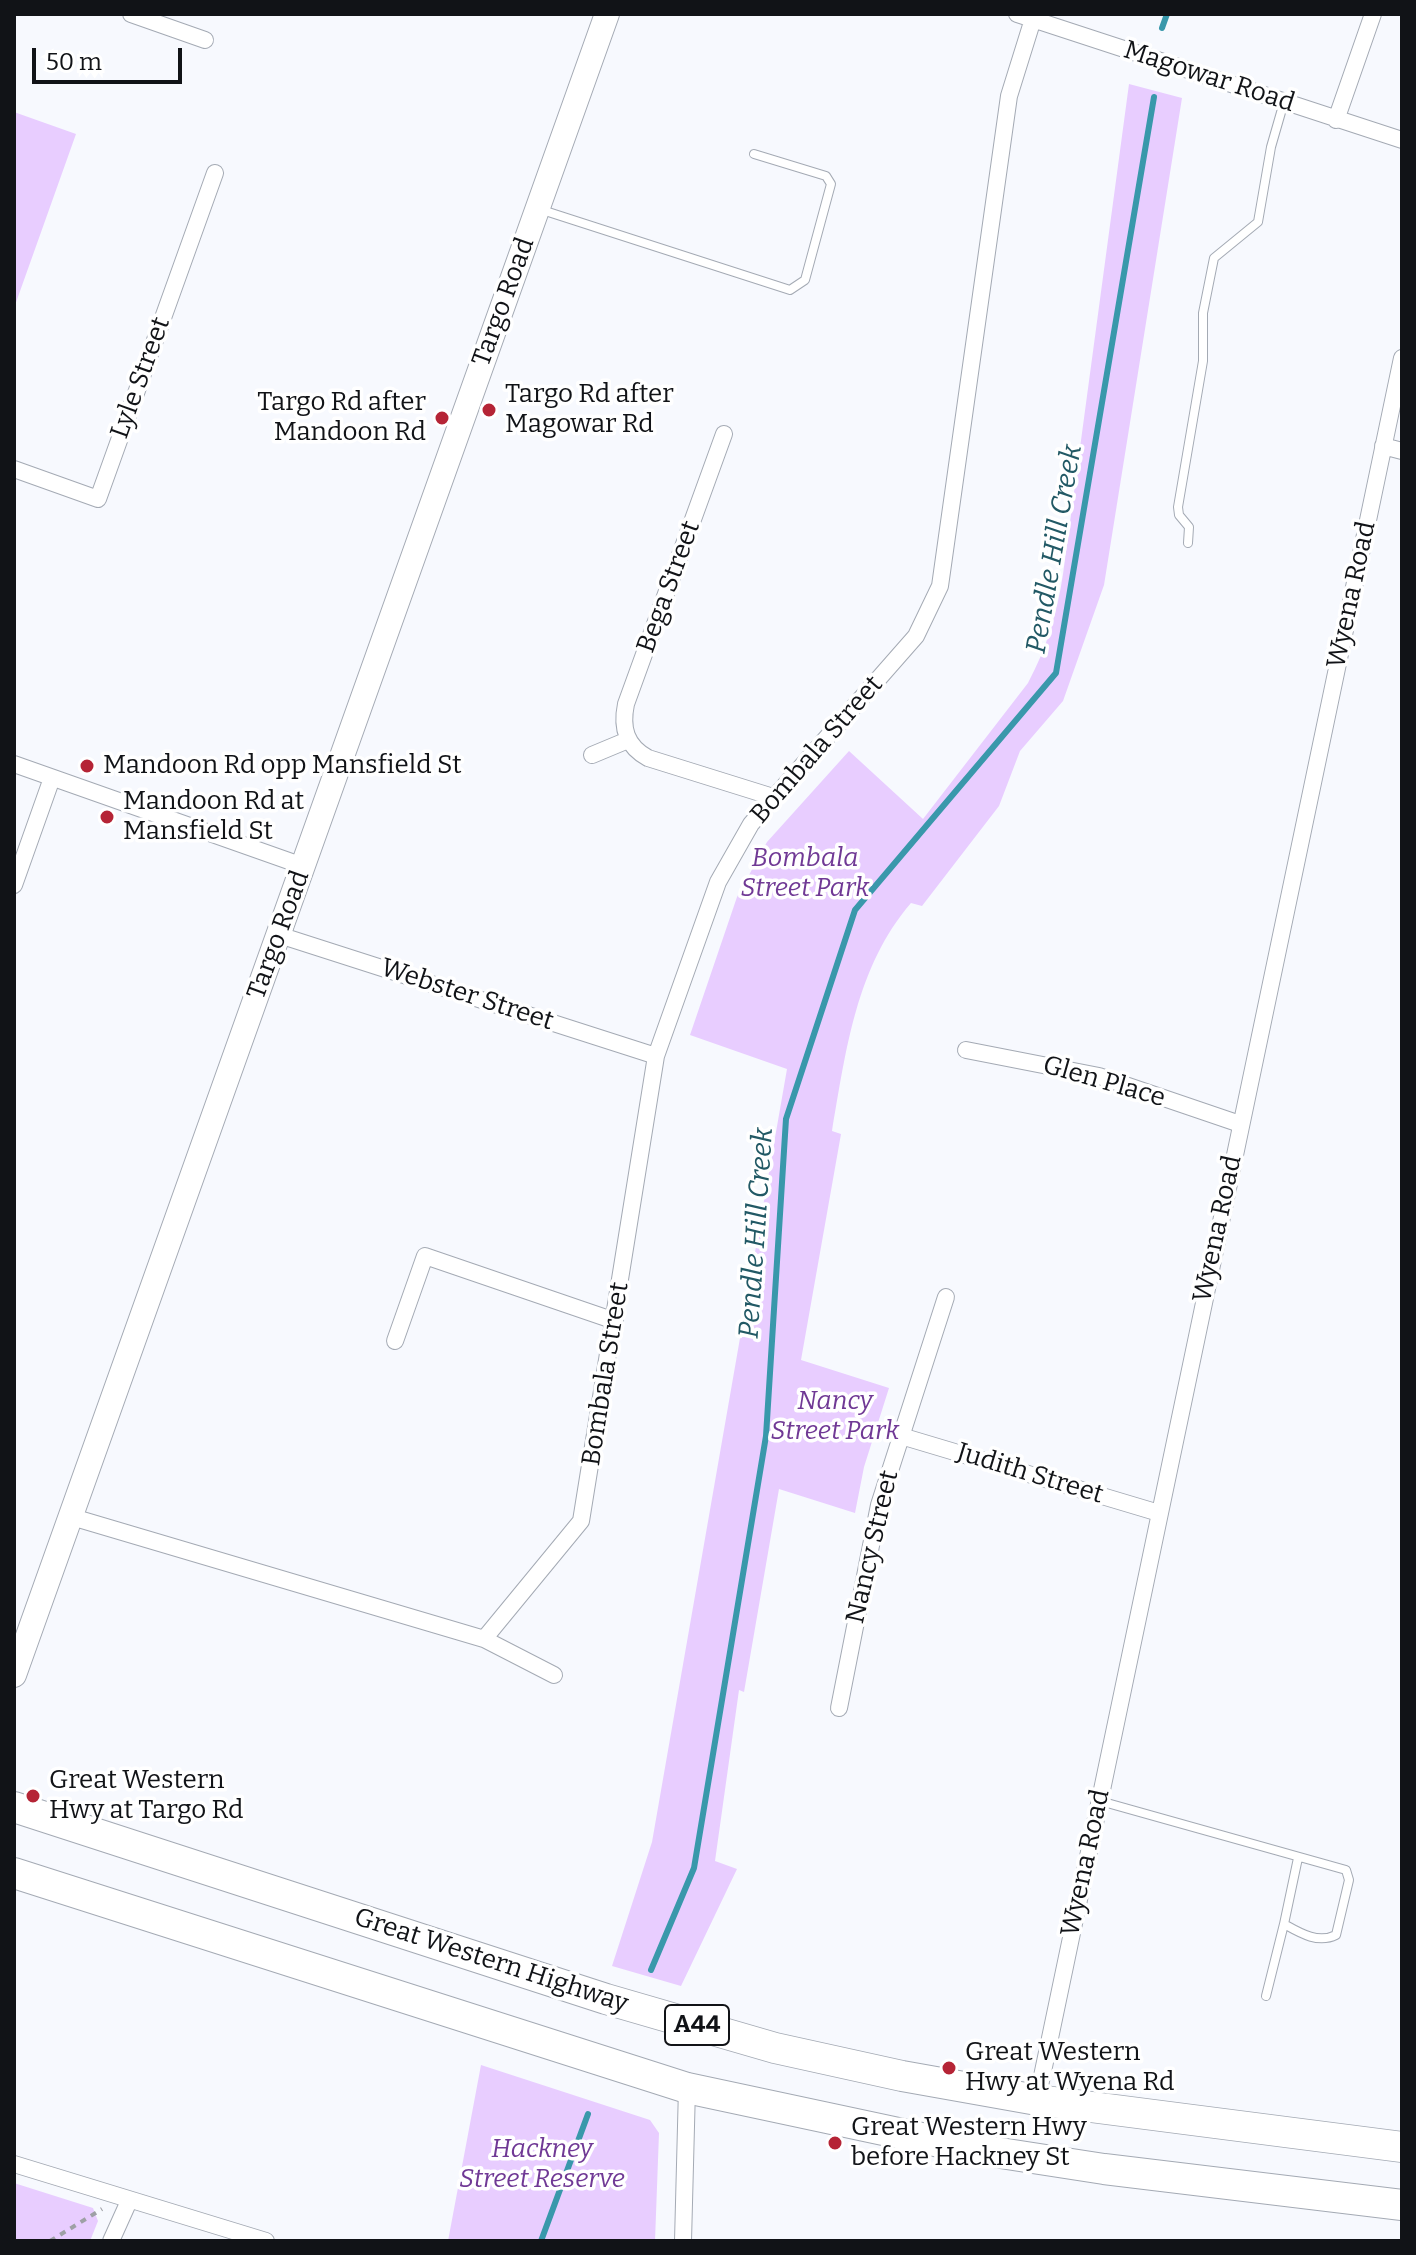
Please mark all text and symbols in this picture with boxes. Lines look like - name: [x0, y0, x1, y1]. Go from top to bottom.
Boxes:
- scale bar: [36, 32, 186, 82]
- street label: Magowar Road: [1120, 35, 1298, 119]
- text: 50 m: [46, 48, 102, 76]
- street label: Targo Road: [466, 234, 542, 370]
- street label: Lyle Street: [105, 313, 177, 443]
- place label: Targo Rd after Magowar Rd: [505, 379, 674, 440]
- place label: Targo Rd after Mandoon Rd: [257, 387, 426, 448]
- marker: Targo Rd after Magowar Rd: [480, 401, 498, 419]
- marker: Targo Rd after Mandoon Rd: [433, 409, 451, 427]
- water label: Pendle Hill Creek: [1020, 442, 1090, 656]
- street label: Bega Street: [631, 517, 707, 657]
- street label: Wyena Road: [1321, 519, 1383, 671]
- street label: Bombala Street: [744, 670, 890, 830]
- place label: Mandoon Rd opp Mansfield St: [103, 750, 462, 782]
- marker: Mandoon Rd opp Mansfield St: [78, 757, 96, 775]
- place label: Mandoon Rd at Mansfield St: [123, 786, 304, 848]
- marker: Mandoon Rd at Mansfield St: [98, 808, 116, 826]
- park label: Bombala Street Park: [741, 843, 869, 904]
- street label: Targo Road: [241, 867, 317, 1003]
- street label: Webster Street: [377, 952, 557, 1038]
- street label: Glen Place: [1039, 1050, 1169, 1114]
- water label: Pendle Hill Creek: [733, 1126, 781, 1340]
- street label: Wyena Road: [1187, 1153, 1249, 1305]
- street label: Bombala Street: [576, 1280, 636, 1468]
- park label: Nancy Street Park: [771, 1386, 899, 1448]
- street label: Judith Street: [953, 1437, 1107, 1511]
- street label: Nancy Street: [840, 1467, 906, 1627]
- place label: Great Western Hwy at Targo Rd: [49, 1765, 243, 1826]
- marker: Great Western Hwy at Targo Rd: [24, 1787, 42, 1805]
- street label: Wyena Road: [1055, 1787, 1117, 1939]
- street label: Great Western Highway: [350, 1902, 632, 2020]
- road number: A44: [665, 2005, 729, 2045]
- place label: Great Western Hwy at Wyena Rd: [965, 2037, 1174, 2098]
- marker: Great Western Hwy at Wyena Rd: [940, 2059, 958, 2077]
- place label: Great Western Hwy before Hackney St: [851, 2112, 1087, 2174]
- park label: Hackney Street Reserve: [459, 2134, 625, 2196]
- marker: Great Western Hwy before Hackney St: [826, 2134, 844, 2152]

